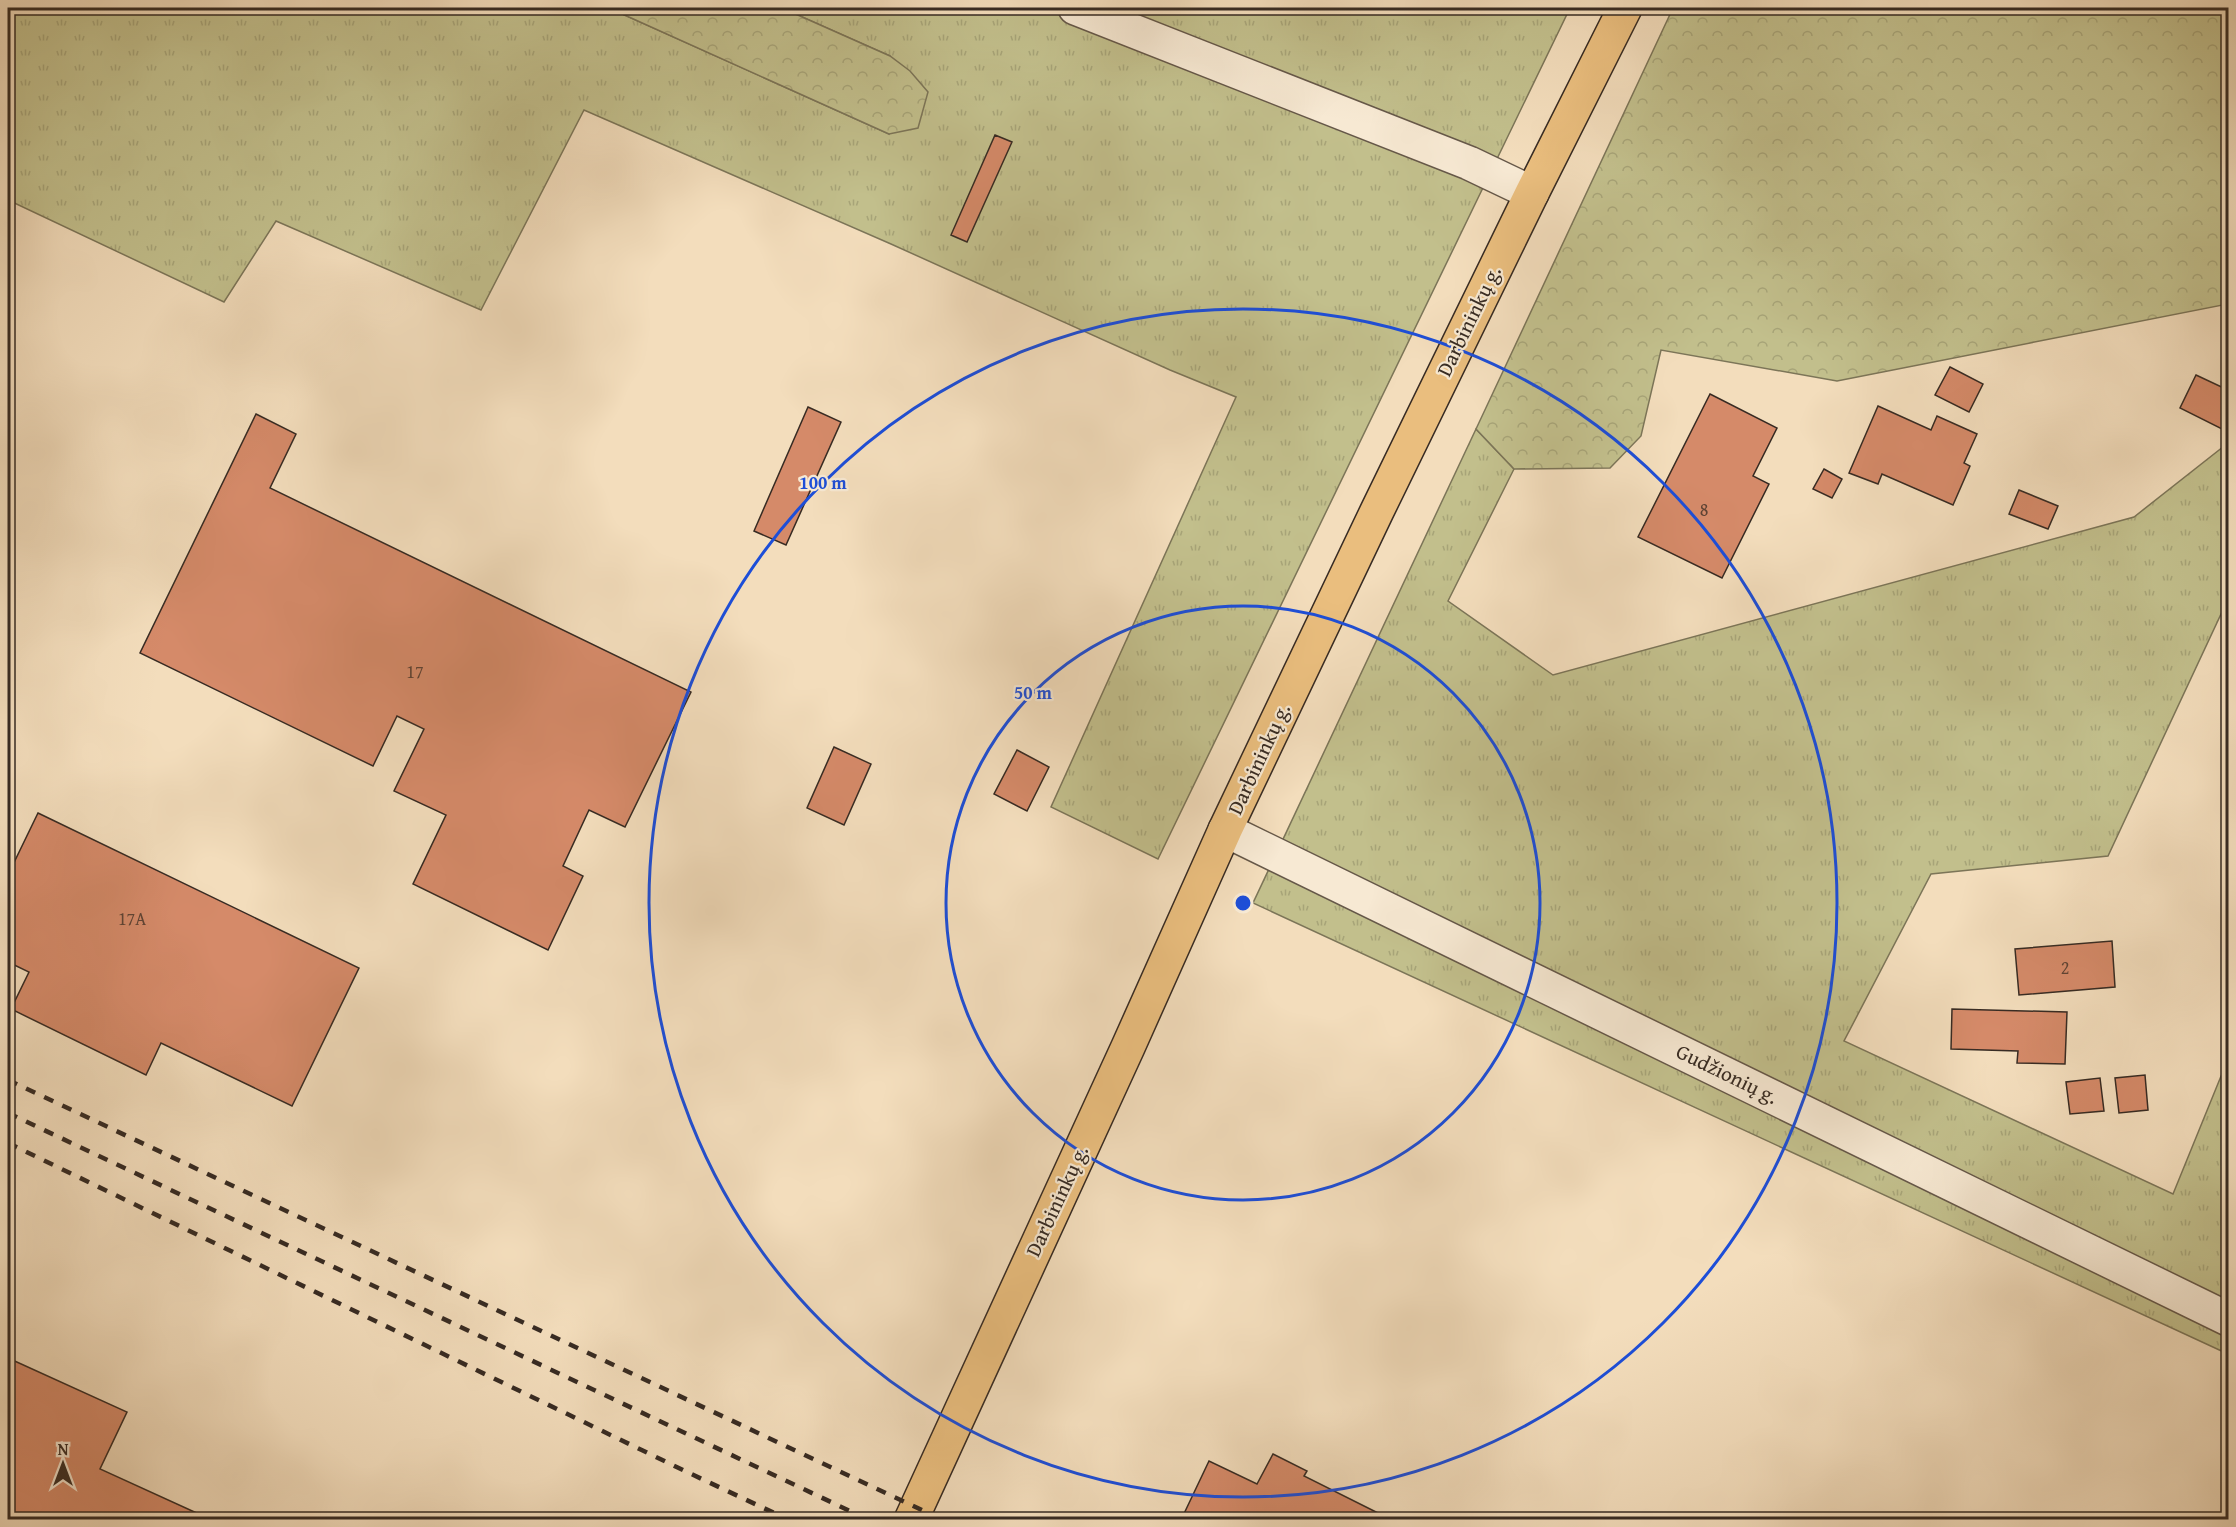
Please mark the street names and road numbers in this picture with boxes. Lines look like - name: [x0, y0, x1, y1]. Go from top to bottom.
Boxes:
- street label: Darbininkų g.: [1428, 260, 1509, 381]
- street label: Darbininkų g.: [1219, 698, 1298, 820]
- street label: Gudžionių g.: [1671, 1036, 1783, 1112]
- street label: Darbininkų g.: [1017, 1140, 1096, 1262]

